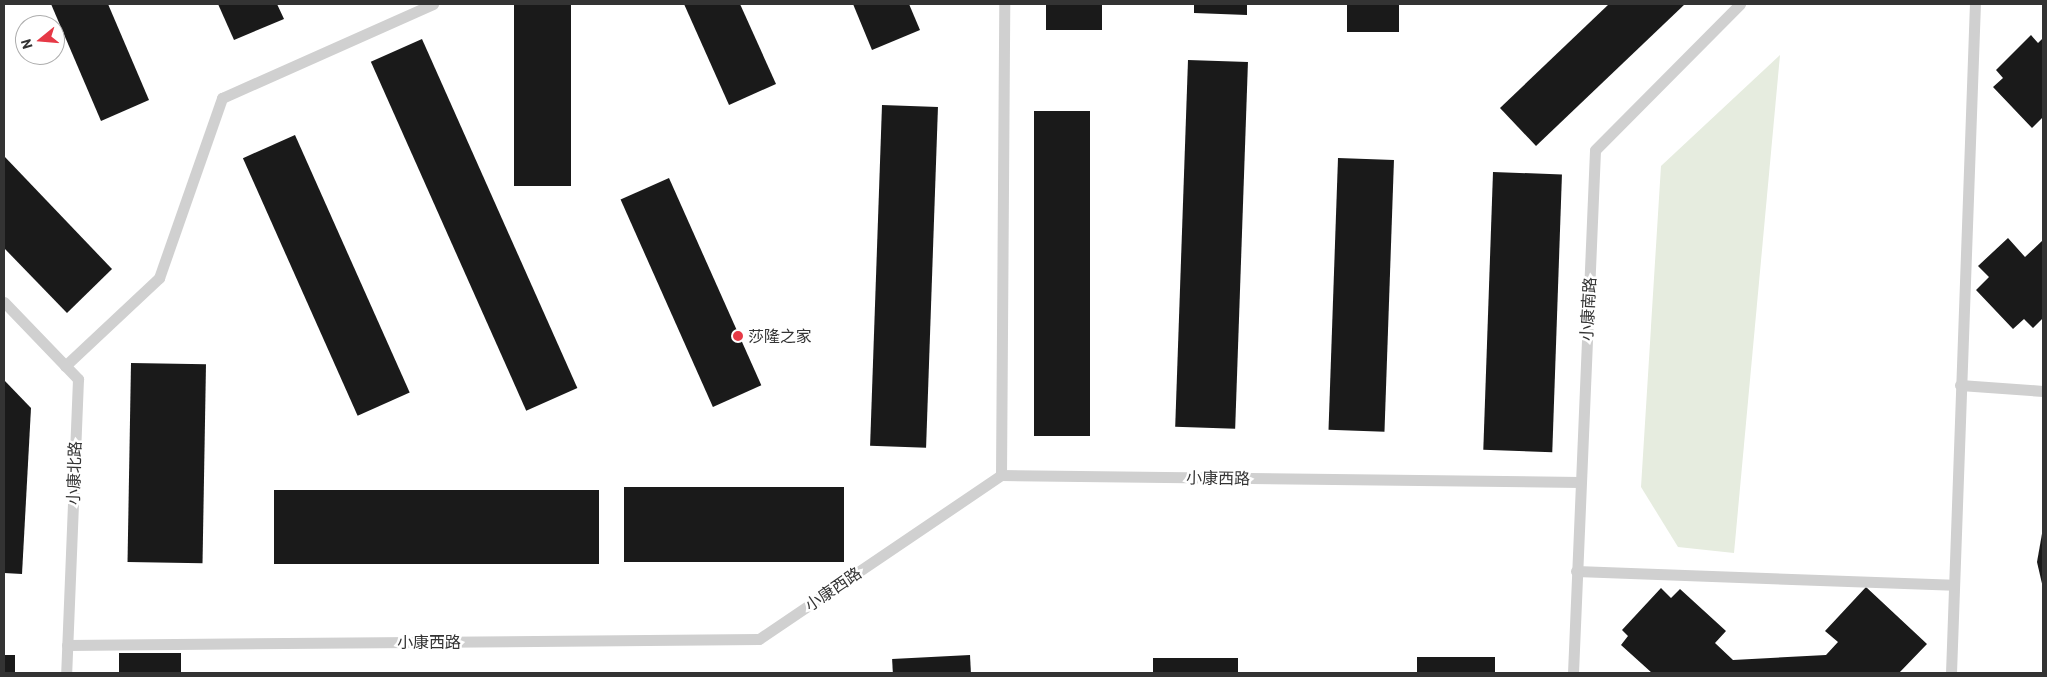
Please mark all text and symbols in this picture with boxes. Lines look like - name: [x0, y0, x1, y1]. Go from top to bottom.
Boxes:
- north arrow: [15, 15, 65, 65]
- text: N: [17, 37, 36, 51]
- street label: 小康南路: [1577, 277, 1599, 341]
- place label: 莎隆之家: [748, 326, 812, 346]
- marker: 莎隆之家: [732, 330, 744, 342]
- street label: 小康北路: [63, 441, 85, 505]
- street label: 小康西路: [1186, 468, 1250, 488]
- street label: 小康西路: [801, 563, 865, 615]
- street label: 小康西路: [397, 632, 461, 652]

